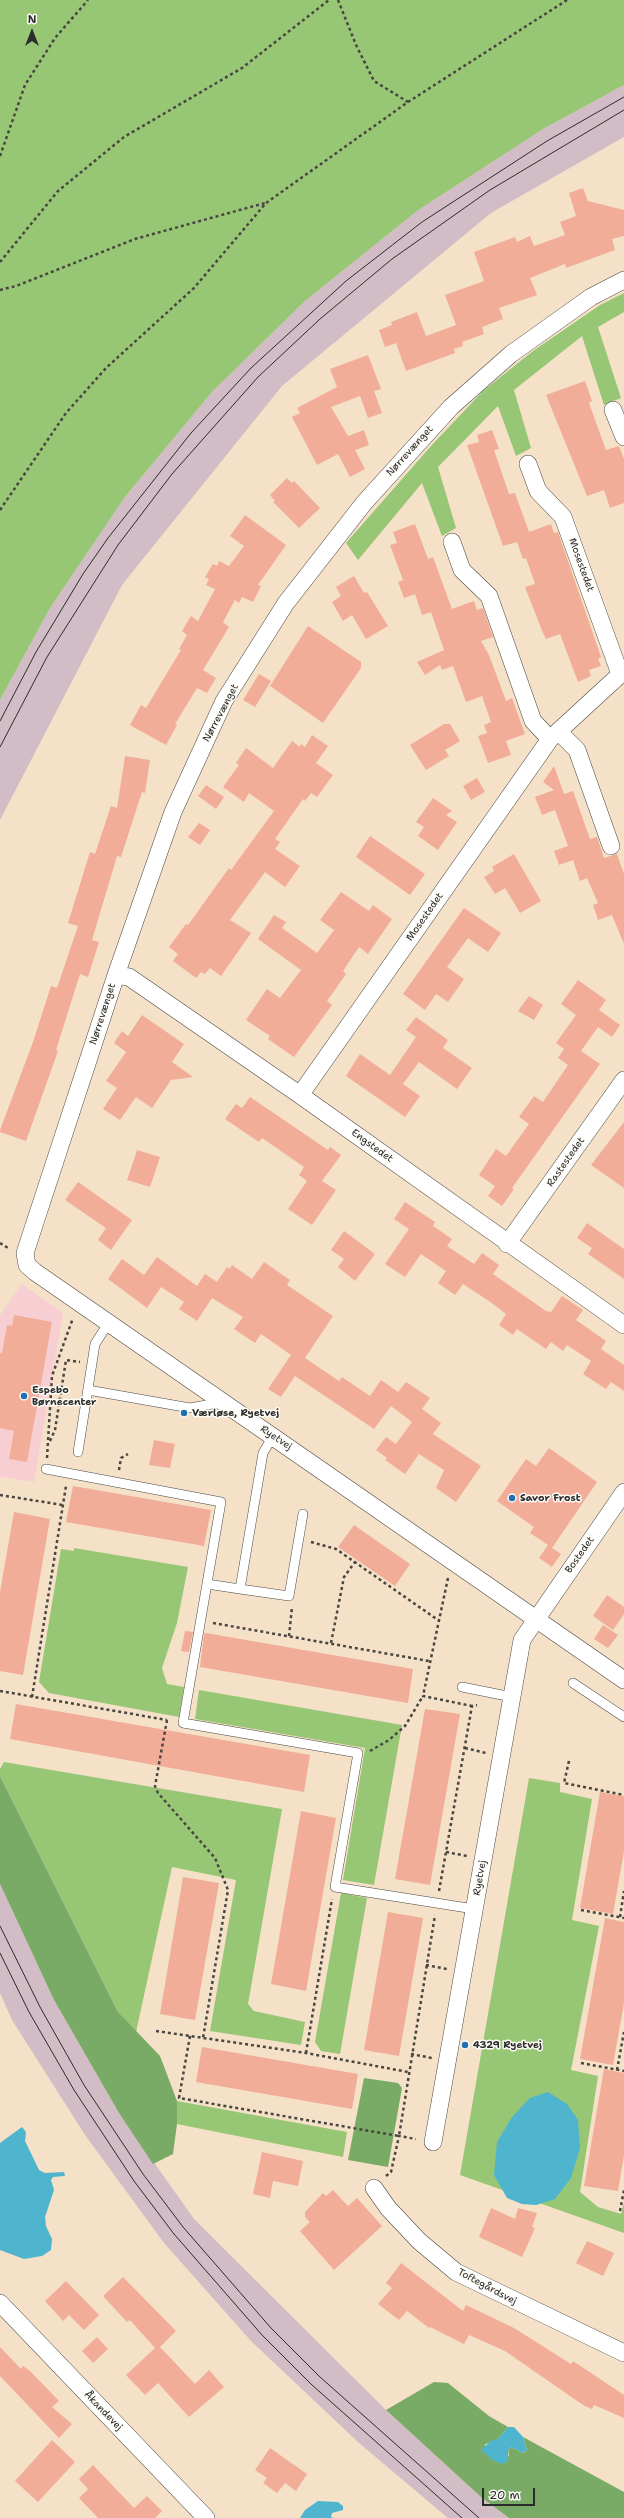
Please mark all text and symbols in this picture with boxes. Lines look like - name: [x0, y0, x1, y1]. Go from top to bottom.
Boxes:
- north arrow: [12, 12, 52, 52]
- text: N: [28, 12, 36, 27]
- street label: Nørrevænget: [384, 423, 436, 479]
- street label: Mosestedet: [566, 536, 596, 594]
- street label: Nørrevænget: [201, 682, 241, 744]
- street label: Mosestedet: [404, 890, 446, 944]
- street label: Nørrevænget: [87, 982, 119, 1046]
- street label: Engstedet: [349, 1127, 395, 1165]
- street label: Rastestedet: [544, 1135, 588, 1189]
- place label: Espebo Børnecenter: [32, 1384, 96, 1408]
- marker: Espebo Børnecenter: [19, 1391, 29, 1401]
- place label: Værløse, Ryetvej: [192, 1407, 279, 1419]
- marker: Værløse, Ryetvej: [179, 1408, 189, 1418]
- street label: Ryetvej: [258, 1423, 294, 1453]
- place label: Savor Frost: [520, 1492, 581, 1504]
- marker: Savor Frost: [507, 1493, 517, 1503]
- street label: Bostedet: [563, 1534, 597, 1576]
- street label: Ryetvej: [471, 1859, 489, 1897]
- place label: 4329 Ryetvej: [473, 2039, 542, 2051]
- marker: 4329 Ryetvej: [460, 2040, 470, 2050]
- street label: Toftegårdsvej: [455, 2266, 519, 2308]
- street label: Åkandevej: [81, 2389, 125, 2433]
- scale bar: [484, 2480, 537, 2506]
- text: 20 m: [489, 2487, 520, 2503]

